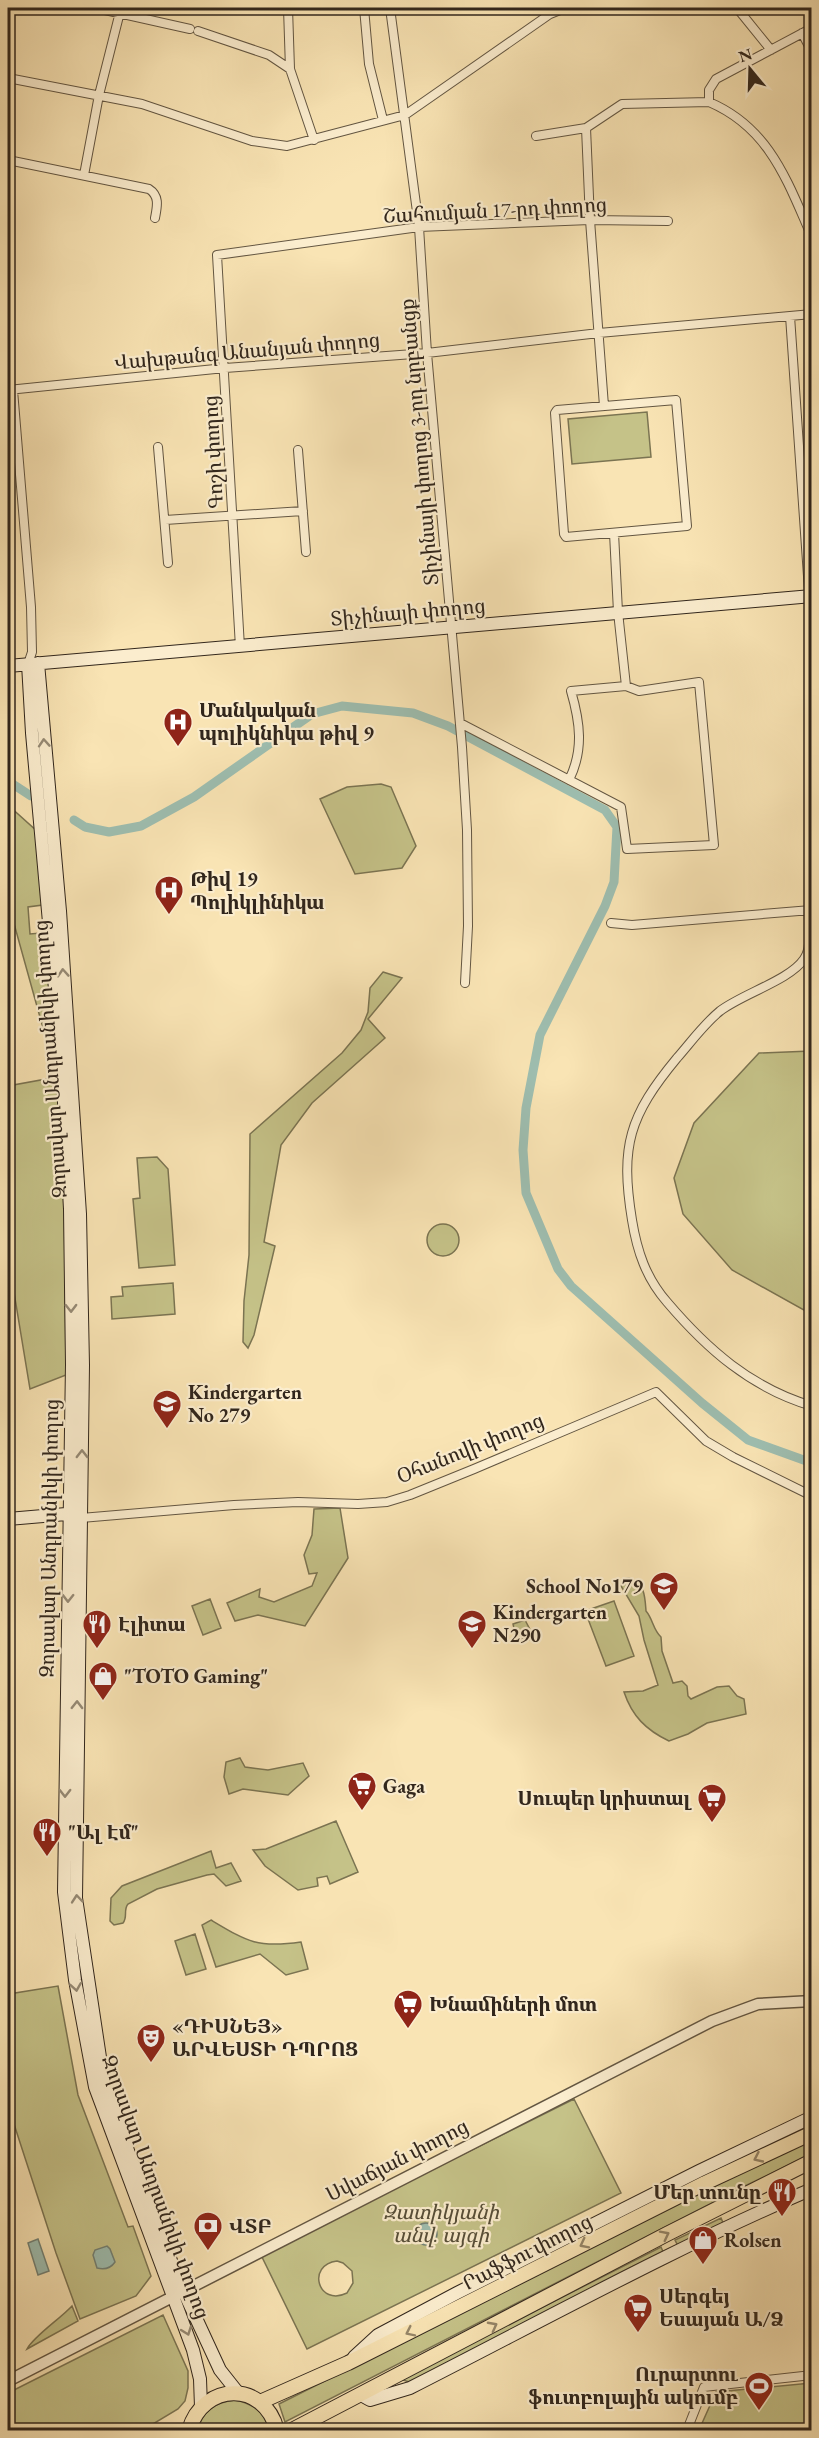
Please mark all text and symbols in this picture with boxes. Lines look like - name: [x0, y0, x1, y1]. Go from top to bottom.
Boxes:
- north arrow: [720, 39, 780, 99]
- text: N: [736, 43, 755, 67]
- street label: Շահումյան 17-րդ փողոց: [382, 191, 608, 229]
- street label: Տիչինայի փողոց 3-րդ նրբանցք: [394, 298, 444, 586]
- street label: Վախթանգ Անանյան փողոց: [113, 326, 381, 376]
- street label: Գոշի փողոց: [197, 395, 229, 509]
- street label: Տիչինայի փողոց: [330, 592, 486, 632]
- place label: Մանկական պոլիկնիկա թիվ 9: [199, 697, 374, 746]
- hospital icon: Մանկական պոլիկնիկա թիվ 9: [162, 706, 194, 748]
- one-way arrow: [38, 738, 51, 747]
- place label: Թիվ 19 Պոլիկլինիկա: [190, 866, 324, 915]
- hospital icon: Թիվ 19 Պոլիկլինիկա: [153, 874, 185, 916]
- street label: Զորավար Անդրանիկի փողոց: [27, 919, 73, 1199]
- one-way arrow: [57, 969, 70, 978]
- one-way arrow: [65, 1303, 77, 1312]
- place label: Kindergarten No 279: [188, 1379, 302, 1428]
- school or university icon: Kindergarten No 279: [151, 1388, 183, 1430]
- street label: Զորավար Անդրանիկի փողոց: [34, 1399, 64, 1677]
- street label: Օհանովի փողոց: [393, 1407, 547, 1489]
- one-way arrow: [76, 1450, 88, 1459]
- school or university icon: School No179: [648, 1570, 680, 1612]
- place label: School No179: [526, 1573, 643, 1599]
- one-way arrow: [62, 1593, 74, 1602]
- place label: Kindergarten N290: [493, 1599, 607, 1648]
- restaurant icon: Էլիտա: [81, 1608, 113, 1650]
- school or university icon: Kindergarten N290: [456, 1608, 488, 1650]
- place label: Էլիտա: [118, 1611, 186, 1637]
- shop icon: "TOTO Gaming": [87, 1660, 119, 1702]
- place label: "TOTO Gaming": [124, 1663, 268, 1689]
- one-way arrow: [71, 1700, 83, 1709]
- supermarket icon: Gaga: [346, 1770, 378, 1812]
- place label: Gaga: [383, 1773, 425, 1799]
- supermarket icon: Սուպեր կրիստալ: [696, 1782, 728, 1824]
- place label: Սուպեր կրիստալ: [517, 1785, 692, 1811]
- one-way arrow: [59, 1788, 71, 1797]
- restaurant icon: "Ալ Էմ": [31, 1816, 63, 1858]
- place label: "Ալ Էմ": [68, 1819, 139, 1845]
- one-way arrow: [71, 1895, 84, 1904]
- one-way arrow: [69, 1981, 82, 1991]
- supermarket icon: Խնամիների մոտ: [392, 1988, 424, 2030]
- place label: Խնամիների մոտ: [429, 1991, 597, 2017]
- place label: «ԴԻՍՆԵՅ» ԱՐՎԵՍՏԻ ԴՊՐՈՑ: [172, 2013, 358, 2062]
- theatre icon: «ԴԻՍՆԵՅ» ԱՐՎԵՍՏԻ ԴՊՐՈՑ: [135, 2022, 167, 2064]
- street label: Զորավար Անդրանիկի փողոց: [96, 2052, 216, 2322]
- street label: Սվաճյան փողոց: [321, 2113, 473, 2207]
- one-way arrow: [754, 2150, 765, 2162]
- restaurant icon: Մեր տունը: [766, 2176, 798, 2218]
- place label: Մեր տունը: [653, 2179, 761, 2205]
- park label: Զատիկյանի անվ. այգի: [383, 2199, 499, 2248]
- street label: Րաֆֆու փողոց: [458, 2208, 596, 2296]
- bank icon: ՎՏԲ: [192, 2210, 224, 2252]
- place label: ՎՏԲ: [229, 2213, 272, 2239]
- shop icon: Rolsen: [687, 2224, 719, 2266]
- place label: Rolsen: [724, 2227, 782, 2253]
- one-way arrow: [659, 2231, 670, 2242]
- one-way arrow: [579, 2237, 590, 2249]
- place label: Սերգեյ Եսայան Ա/Ձ: [659, 2283, 784, 2332]
- supermarket icon: Սերգեյ Եսայան Ա/Ձ: [622, 2292, 654, 2334]
- one-way arrow: [487, 2322, 497, 2333]
- one-way arrow: [179, 2325, 192, 2336]
- one-way arrow: [405, 2325, 416, 2337]
- place label: Ուրարտու ֆուտբոլային ակումբ: [529, 2361, 738, 2410]
- sports icon: Ուրարտու ֆուտբոլային ակումբ: [743, 2370, 775, 2412]

